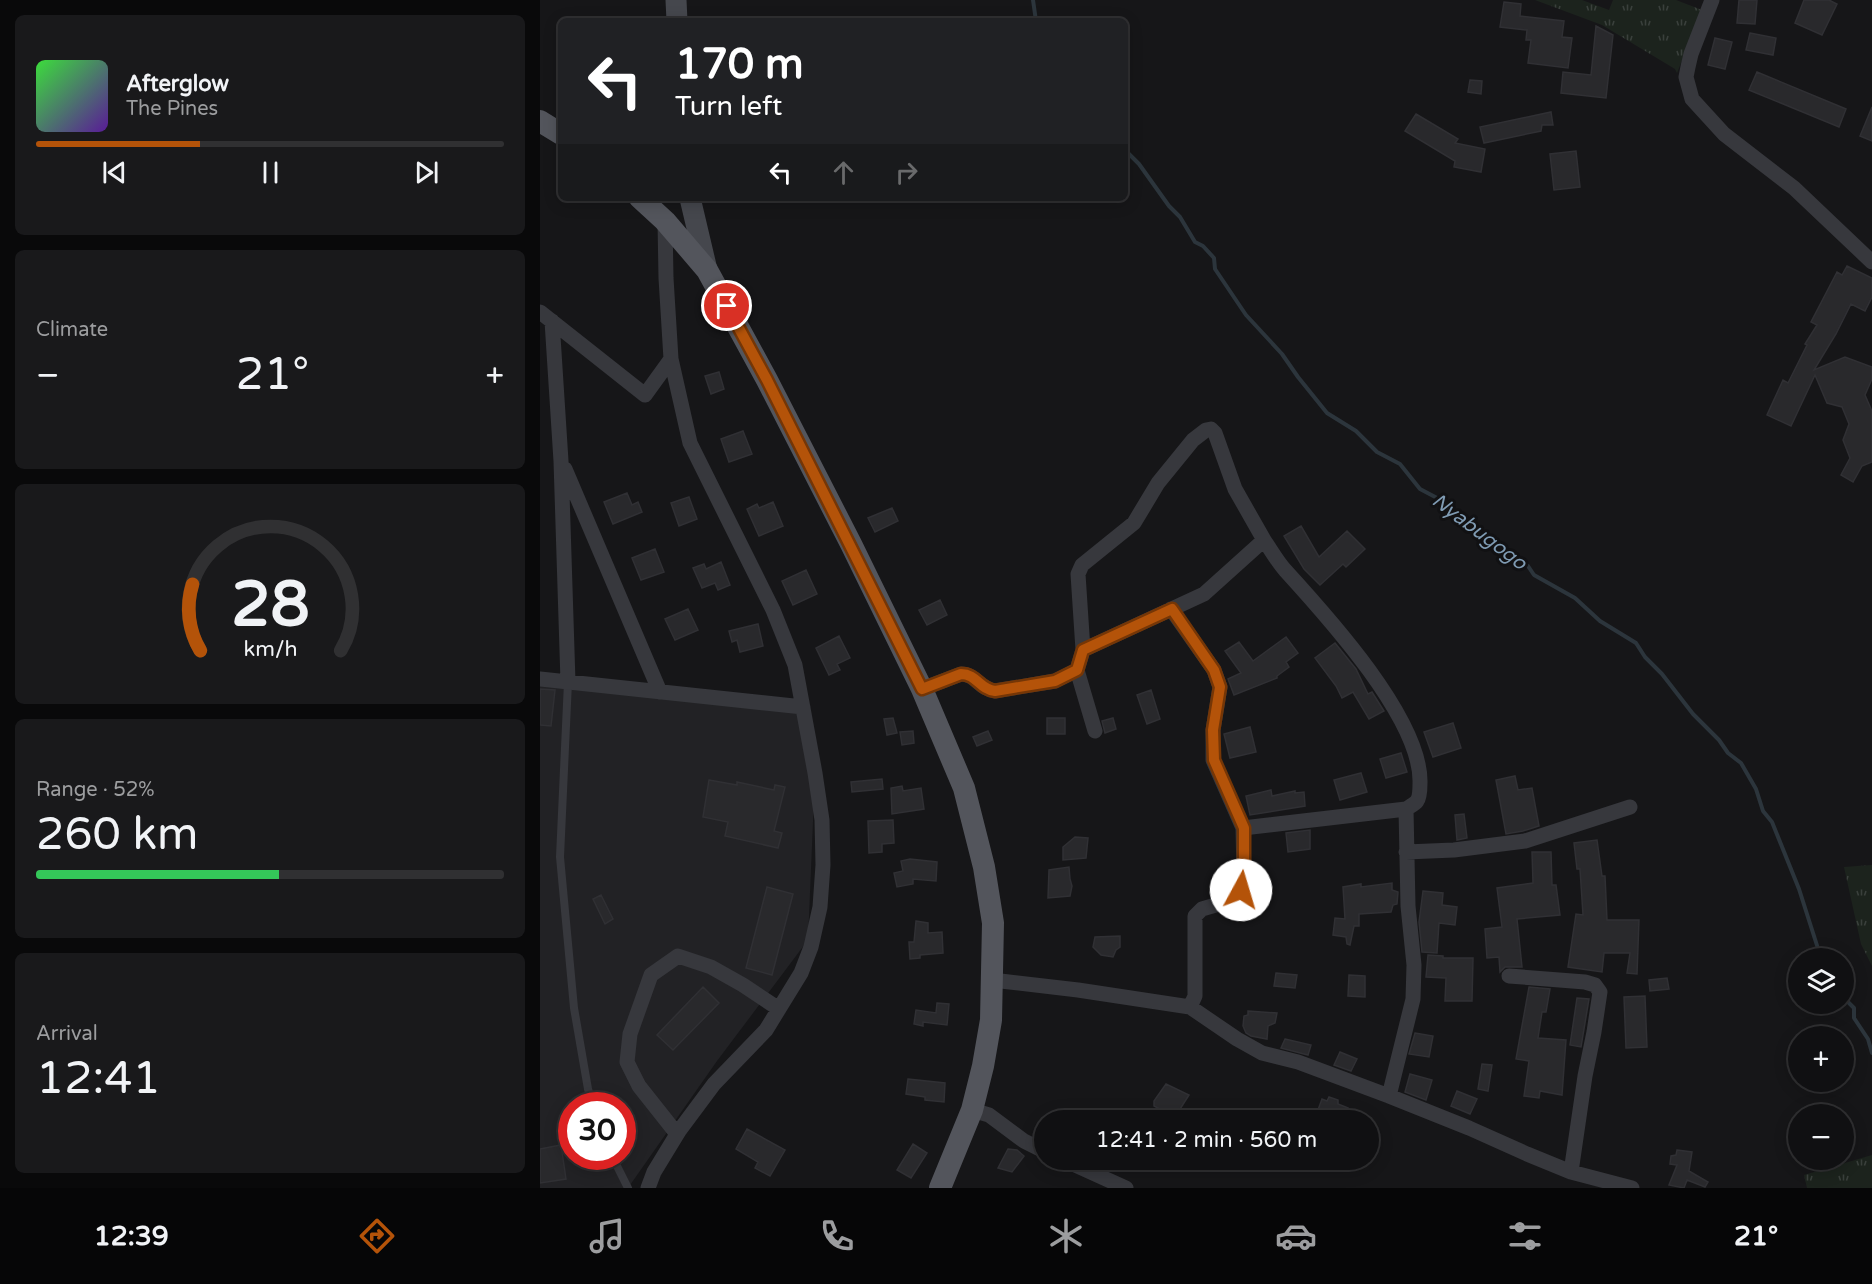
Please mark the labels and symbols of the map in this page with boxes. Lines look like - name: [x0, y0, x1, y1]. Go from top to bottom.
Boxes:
- pin: [701, 280, 752, 331]
- water label: Nyabugogo: [1427, 489, 1532, 576]
- position arrow: [1209, 858, 1273, 922]
- speed limit sign: 30: [558, 1092, 636, 1170]

